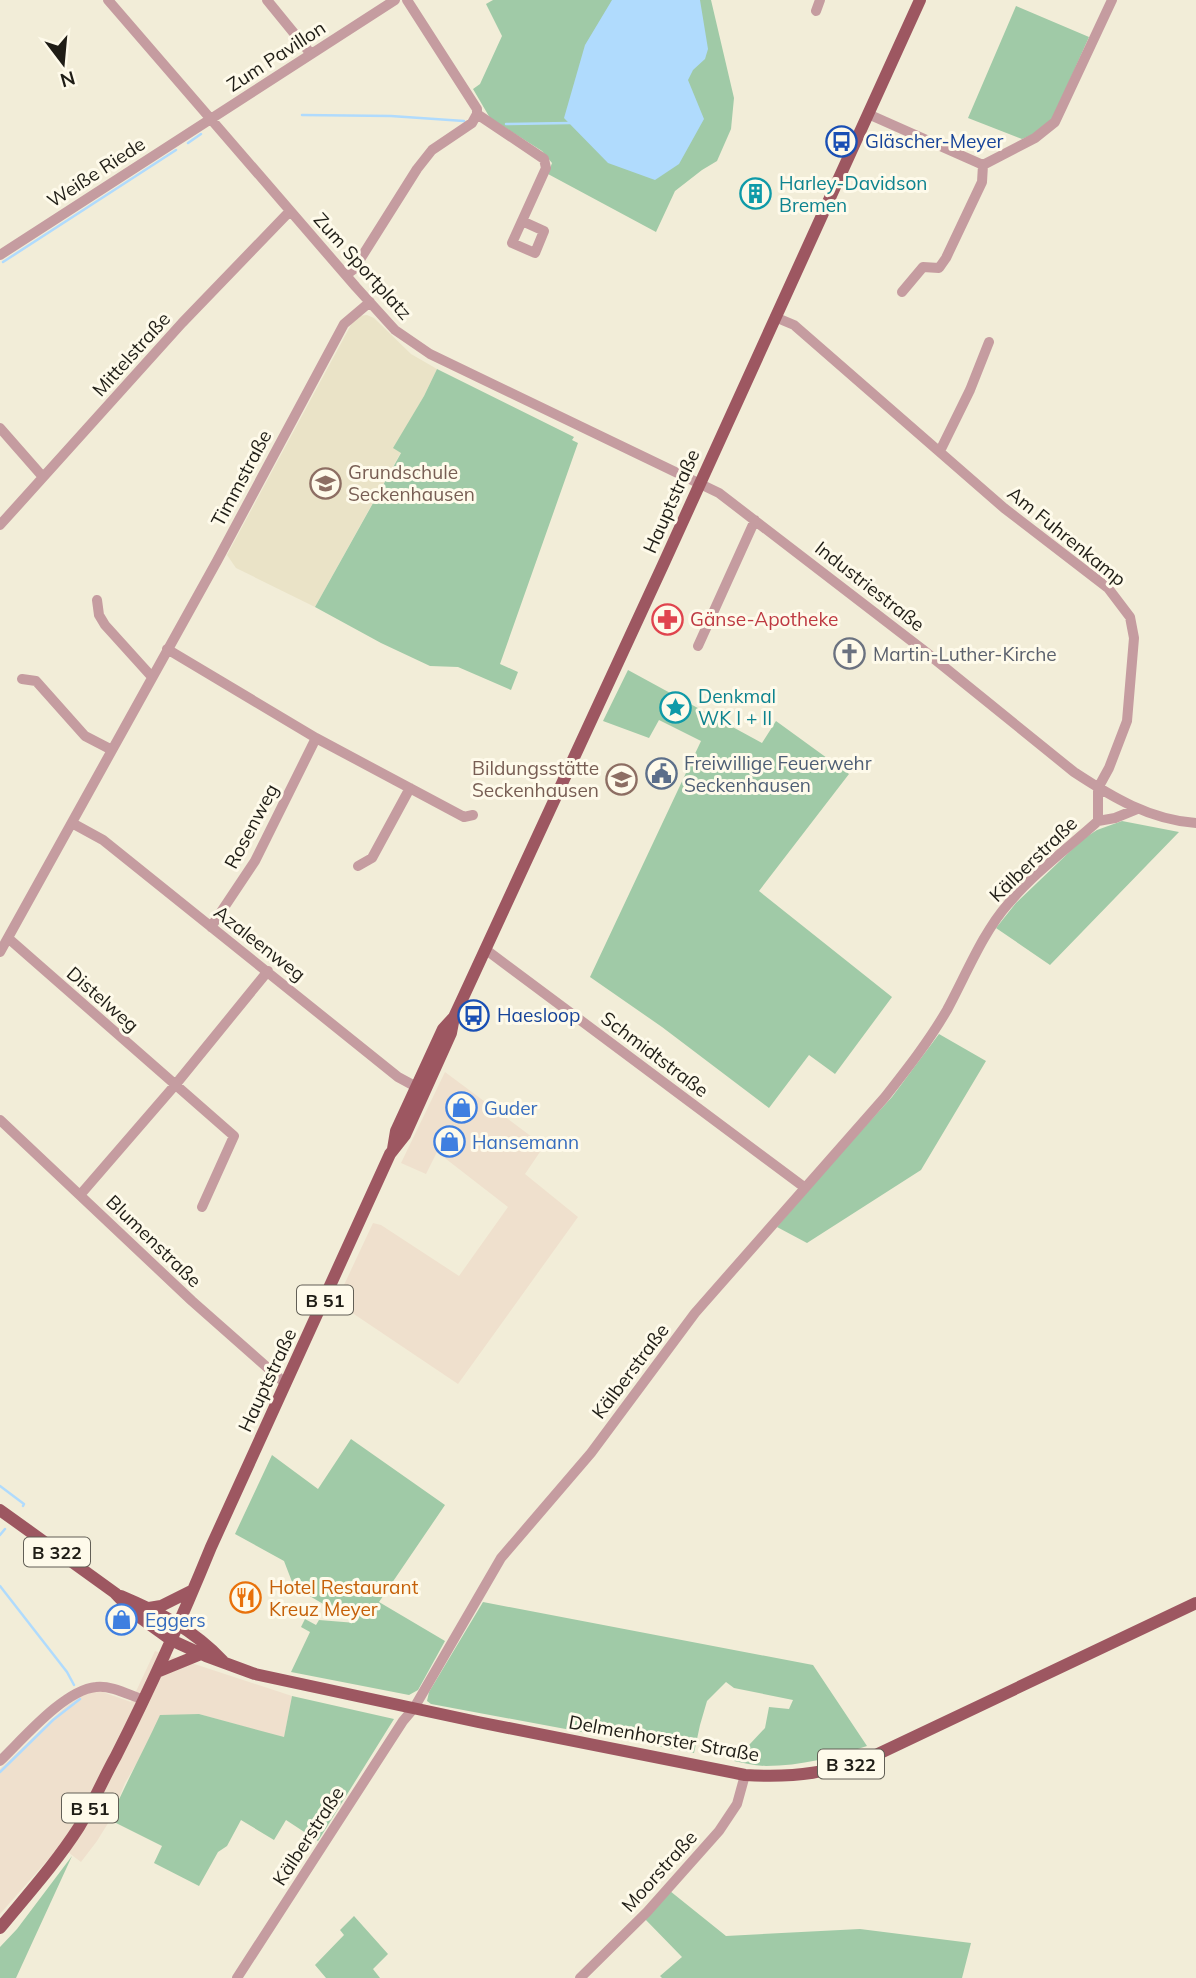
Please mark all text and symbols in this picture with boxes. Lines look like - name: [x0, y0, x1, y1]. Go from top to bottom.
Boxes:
- street label: Zum Pavillon: [222, 15, 330, 97]
- north arrow: [28, 28, 98, 98]
- text: N: [57, 66, 78, 93]
- bus stop icon: Gläscher-Meyer: [825, 124, 859, 158]
- place label: Gläscher-Meyer: [865, 129, 1004, 153]
- street label: Weiße Riede: [43, 131, 149, 213]
- place label: Harley-Davidson Bremen: [779, 171, 927, 217]
- building icon: Harley-Davidson Bremen: [739, 177, 773, 211]
- street label: Zum Sportplatz: [309, 208, 417, 325]
- street label: Mittelstraße: [87, 307, 175, 401]
- street label: Timmstraße: [206, 426, 276, 530]
- street label: Hauptstraße: [637, 445, 705, 557]
- place label: Grundschule Seckenhausen: [348, 460, 475, 506]
- school or university icon: Grundschule Seckenhausen: [308, 466, 342, 500]
- street label: Am Fuhrenkamp: [1003, 481, 1131, 591]
- street label: Industriestraße: [810, 536, 930, 636]
- pharmacy icon: Gänse-Apotheke: [650, 602, 684, 636]
- place label: Gänse-Apotheke: [690, 607, 838, 631]
- church icon: Martin-Luther-Kirche: [833, 637, 867, 671]
- place label: Martin-Luther-Kirche: [873, 642, 1057, 666]
- place label: Denkmal WK I + II: [698, 684, 776, 730]
- place icon: Denkmal WK I + II: [658, 690, 692, 724]
- place label: Freiwillige Feuerwehr Seckenhausen: [684, 751, 872, 797]
- place label: Bildungsstätte Seckenhausen: [472, 756, 599, 802]
- public building icon: Freiwillige Feuerwehr Seckenhausen: [644, 757, 678, 791]
- school or university icon: Bildungsstätte Seckenhausen: [605, 762, 639, 796]
- street label: Rosenweg: [219, 779, 283, 873]
- street label: Kälberstraße: [984, 811, 1082, 907]
- street label: Azaleenweg: [209, 900, 311, 986]
- street label: Distelweg: [62, 961, 144, 1037]
- bus stop icon: Haesloop: [457, 998, 491, 1032]
- place label: Haesloop: [497, 1003, 580, 1027]
- street label: Schmidtstraße: [597, 1006, 713, 1102]
- shop icon: Guder: [444, 1091, 478, 1125]
- place label: Guder: [484, 1096, 538, 1120]
- shop icon: Hansemann: [432, 1125, 466, 1159]
- place label: Hansemann: [472, 1130, 579, 1154]
- street label: Blumenstraße: [101, 1190, 207, 1292]
- road number: B 51: [297, 1286, 353, 1315]
- street label: Kälberstraße: [586, 1319, 674, 1423]
- street label: Hauptstraße: [233, 1324, 301, 1436]
- road number: B 322: [24, 1538, 90, 1567]
- place label: Hotel Restaurant Kreuz Meyer: [269, 1575, 419, 1621]
- restaurant icon: Hotel Restaurant Kreuz Meyer: [229, 1581, 263, 1615]
- shop icon: Eggers: [105, 1603, 139, 1637]
- place label: Eggers: [145, 1608, 206, 1632]
- street label: Delmenhorster Straße: [567, 1709, 761, 1767]
- road number: B 322: [818, 1750, 884, 1778]
- street label: Kälberstraße: [267, 1782, 349, 1890]
- road number: B 51: [62, 1794, 118, 1822]
- street label: Moorstraße: [616, 1825, 702, 1917]

